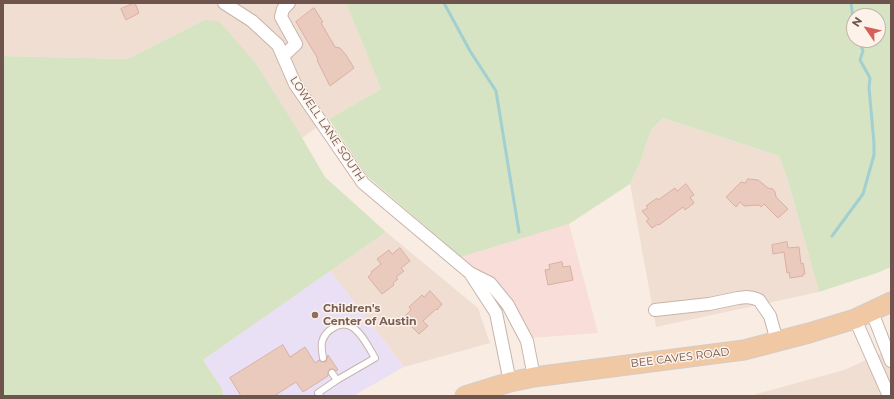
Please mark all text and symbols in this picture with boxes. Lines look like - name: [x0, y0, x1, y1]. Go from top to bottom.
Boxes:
- north arrow: [846, 8, 886, 48]
- text: N: [849, 14, 865, 29]
- street label: LOWELL LANE SOUTH: [287, 74, 367, 184]
- place label: Children's Center of Austin: [323, 302, 417, 328]
- marker: Children's Center of Austin: [310, 310, 320, 320]
- street label: BEE CAVES ROAD: [630, 345, 730, 371]

